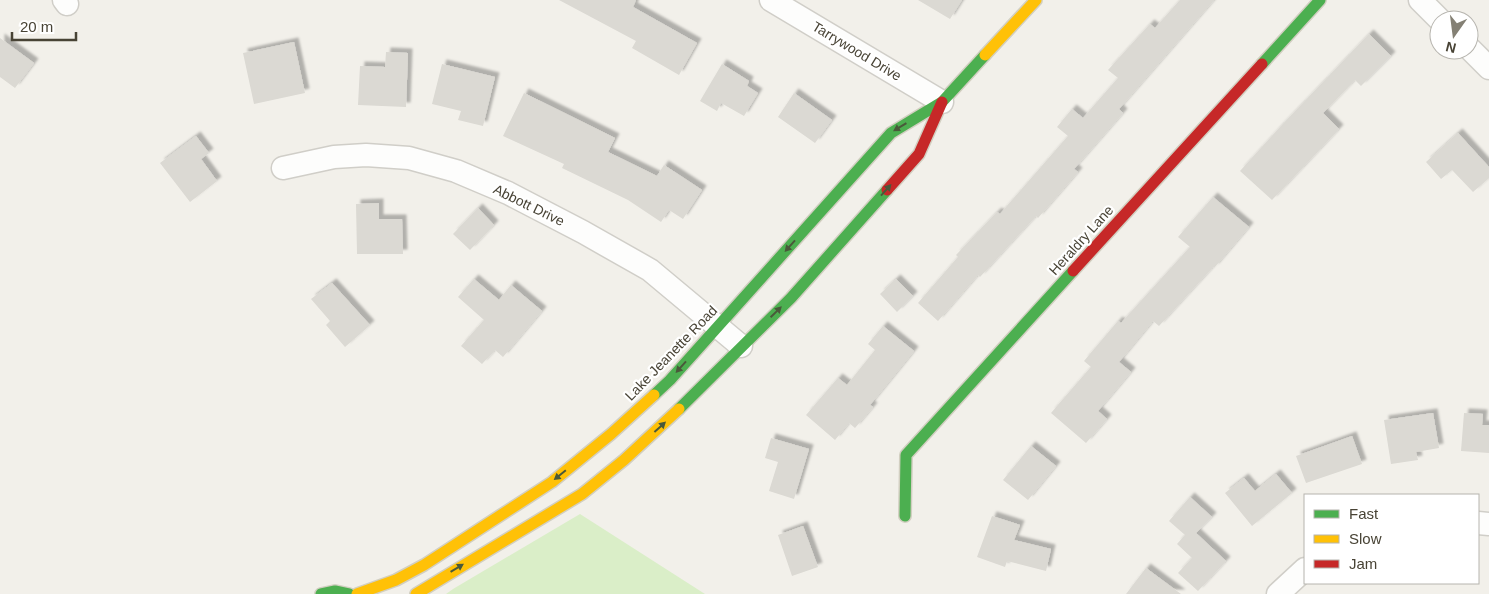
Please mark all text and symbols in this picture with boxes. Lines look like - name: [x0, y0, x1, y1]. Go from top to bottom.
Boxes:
- scale bar: [12, 10, 76, 42]
- north arrow: [1429, 10, 1479, 60]
- text: 20 m: [20, 18, 53, 35]
- street label: Tarrywood Drive: [810, 18, 905, 84]
- text: N: [1444, 39, 1458, 57]
- one-way arrow: [894, 123, 907, 132]
- street label: Abbott Drive: [491, 181, 567, 229]
- one-way arrow: [881, 184, 892, 197]
- street label: Heraldry Lane: [1046, 202, 1117, 278]
- one-way arrow: [784, 240, 796, 252]
- street label: Lake Jeanette Road: [622, 302, 720, 404]
- one-way arrow: [770, 306, 782, 318]
- one-way arrow: [676, 361, 687, 374]
- one-way arrow: [654, 422, 667, 433]
- one-way arrow: [554, 469, 567, 480]
- legend: [1304, 494, 1479, 584]
- text: Fast: [1349, 505, 1379, 522]
- text: Slow: [1349, 530, 1382, 547]
- text: Jam: [1349, 555, 1377, 572]
- one-way arrow: [451, 563, 464, 573]

